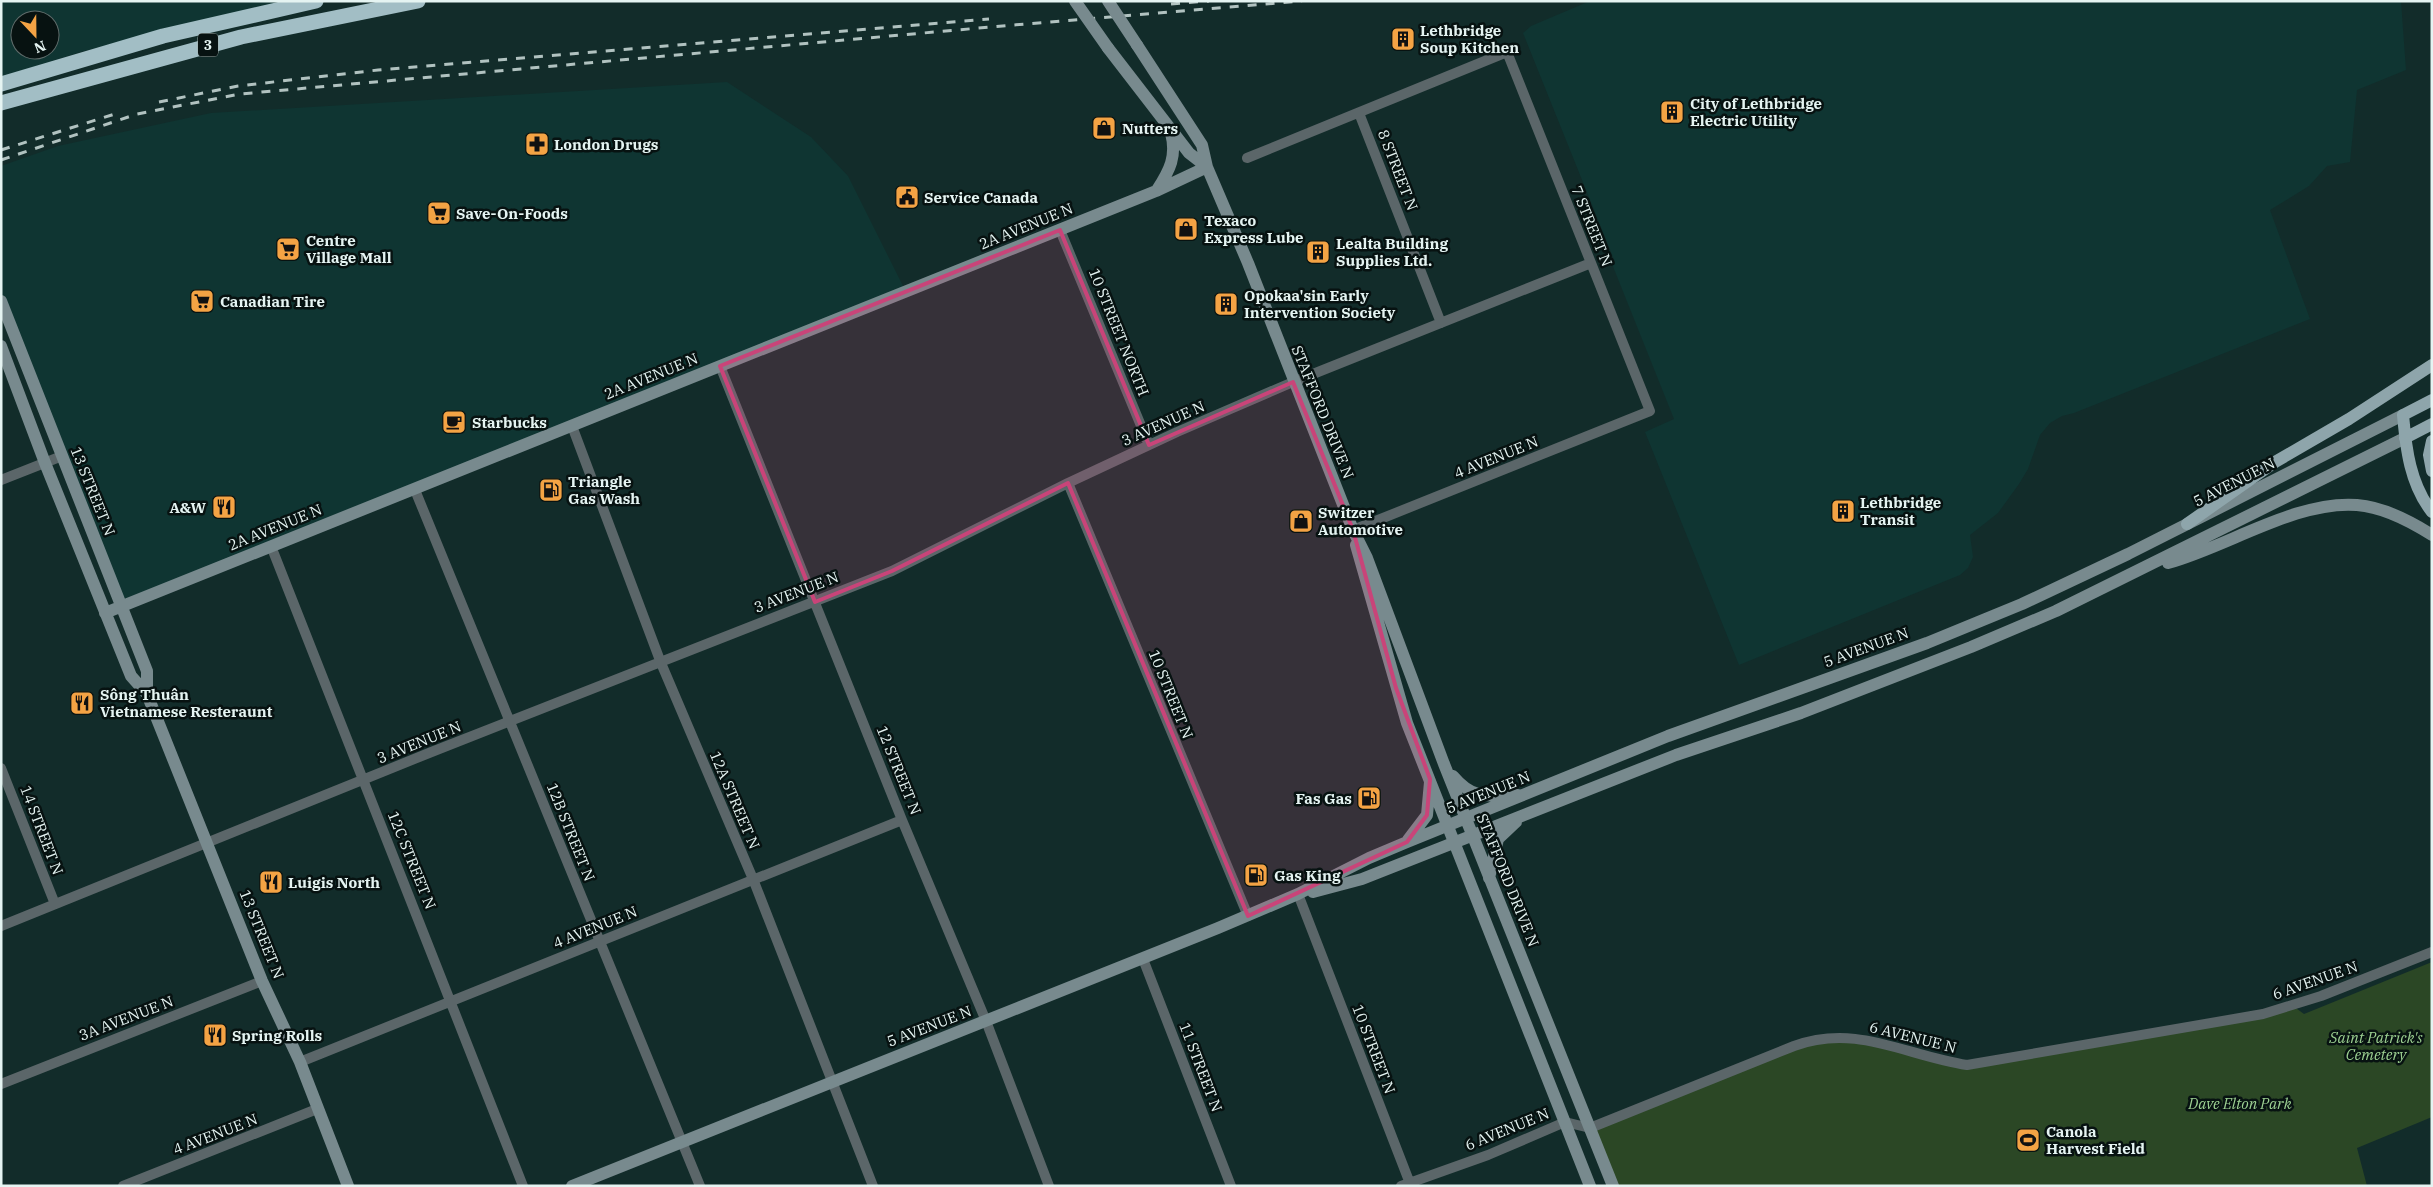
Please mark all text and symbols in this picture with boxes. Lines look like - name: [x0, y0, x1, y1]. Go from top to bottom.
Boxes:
- north arrow: [10, 10, 60, 60]
- place label: Lethbridge Soup Kitchen: [1420, 21, 1519, 57]
- building icon: Lethbridge Soup Kitchen: [1390, 26, 1416, 52]
- road number: 3: [198, 34, 218, 56]
- text: N: [31, 37, 48, 57]
- place label: City of Lethbridge Electric Utility: [1690, 94, 1822, 130]
- building icon: City of Lethbridge Electric Utility: [1659, 99, 1685, 125]
- shop icon: Nutters: [1091, 115, 1117, 141]
- place label: Nutters: [1122, 119, 1178, 138]
- street label: 8 STREET N: [1374, 127, 1422, 213]
- pharmacy icon: London Drugs: [524, 131, 550, 157]
- place label: London Drugs: [554, 135, 658, 154]
- street label: 7 STREET N: [1567, 183, 1617, 269]
- public building icon: Service Canada: [894, 184, 920, 210]
- place label: Service Canada: [924, 188, 1039, 207]
- street label: 2A AVENUE N: [976, 199, 1076, 253]
- supermarket icon: Save-On-Foods: [426, 200, 452, 226]
- place label: Save-On-Foods: [456, 204, 568, 223]
- place label: Texaco Express Lube: [1204, 211, 1304, 247]
- shop icon: Texaco Express Lube: [1173, 216, 1199, 242]
- place label: Centre Village Mall: [306, 231, 392, 267]
- place label: Lealta Building Supplies Ltd.: [1336, 234, 1449, 270]
- supermarket icon: Centre Village Mall: [275, 236, 301, 262]
- building icon: Lealta Building Supplies Ltd.: [1305, 239, 1331, 265]
- street label: 10 STREET NORTH: [1085, 265, 1153, 399]
- place label: Opokaa'sin Early Intervention Society: [1244, 286, 1396, 322]
- supermarket icon: Canadian Tire: [189, 288, 215, 314]
- building icon: Opokaa'sin Early Intervention Society: [1213, 291, 1239, 317]
- place label: Canadian Tire: [220, 292, 325, 311]
- street label: STAFFORD DRIVE N: [1288, 343, 1358, 481]
- street label: 2A AVENUE N: [601, 349, 701, 403]
- street label: 3 AVENUE N: [1118, 396, 1208, 450]
- cafe icon: Starbucks: [441, 409, 467, 435]
- place label: Starbucks: [472, 413, 547, 432]
- street label: 4 AVENUE N: [1451, 432, 1541, 482]
- street label: 13 STREET N: [67, 444, 119, 538]
- street label: 5 AVENUE N: [2190, 453, 2278, 511]
- place label: Triangle Gas Wash: [568, 472, 640, 508]
- fuel station icon: Triangle Gas Wash: [538, 477, 564, 503]
- place label: Lethbridge Transit: [1860, 493, 1941, 529]
- restaurant icon: A&W: [211, 494, 237, 520]
- place label: A&W: [170, 498, 207, 517]
- building icon: Lethbridge Transit: [1830, 498, 1856, 524]
- street label: 2A AVENUE N: [225, 500, 325, 554]
- place label: Switzer Automotive: [1318, 503, 1403, 539]
- shop icon: Switzer Automotive: [1288, 508, 1314, 534]
- street label: 3 AVENUE N: [751, 567, 841, 617]
- street label: 5 AVENUE N: [1821, 623, 1911, 671]
- street label: 10 STREET N: [1145, 647, 1197, 741]
- place label: Sông Thuân Vietnamese Resteraunt: [100, 685, 273, 721]
- restaurant icon: Sông Thuân Vietnamese Resteraunt: [69, 690, 95, 716]
- street label: 3 AVENUE N: [374, 717, 464, 767]
- street label: 12 STREET N: [873, 723, 925, 817]
- street label: 12A STREET N: [706, 748, 764, 852]
- street label: 5 AVENUE N: [1443, 767, 1533, 817]
- street label: 12B STREET N: [543, 780, 599, 884]
- street label: 14 STREET N: [16, 783, 68, 877]
- fuel station icon: Fas Gas: [1356, 785, 1382, 811]
- place label: Fas Gas: [1295, 789, 1352, 808]
- street label: 12C STREET N: [384, 808, 440, 912]
- street label: STAFFORD DRIVE N: [1473, 811, 1543, 949]
- fuel station icon: Gas King: [1243, 862, 1269, 888]
- place label: Gas King: [1274, 866, 1341, 885]
- restaurant icon: Luigis North: [258, 869, 284, 895]
- place label: Luigis North: [288, 873, 380, 892]
- street label: 13 STREET N: [236, 887, 288, 981]
- street label: 4 AVENUE N: [550, 902, 640, 952]
- street label: 6 AVENUE N: [2270, 957, 2360, 1003]
- street label: 3A AVENUE N: [76, 991, 176, 1045]
- street label: 5 AVENUE N: [884, 1001, 974, 1051]
- street label: 10 STREET N: [1348, 1002, 1400, 1096]
- street label: 6 AVENUE N: [1867, 1017, 1959, 1057]
- street label: 11 STREET N: [1175, 1020, 1227, 1114]
- restaurant icon: Spring Rolls: [202, 1022, 228, 1048]
- place label: Spring Rolls: [232, 1026, 322, 1045]
- park label: Saint Patrick's Cemetery: [2328, 1028, 2423, 1064]
- park label: Dave Elton Park: [2187, 1094, 2292, 1113]
- street label: 6 AVENUE N: [1462, 1104, 1552, 1154]
- street label: 4 AVENUE N: [170, 1109, 260, 1159]
- place label: Canola Harvest Field: [2046, 1122, 2146, 1158]
- sports icon: Canola Harvest Field: [2015, 1127, 2041, 1153]

